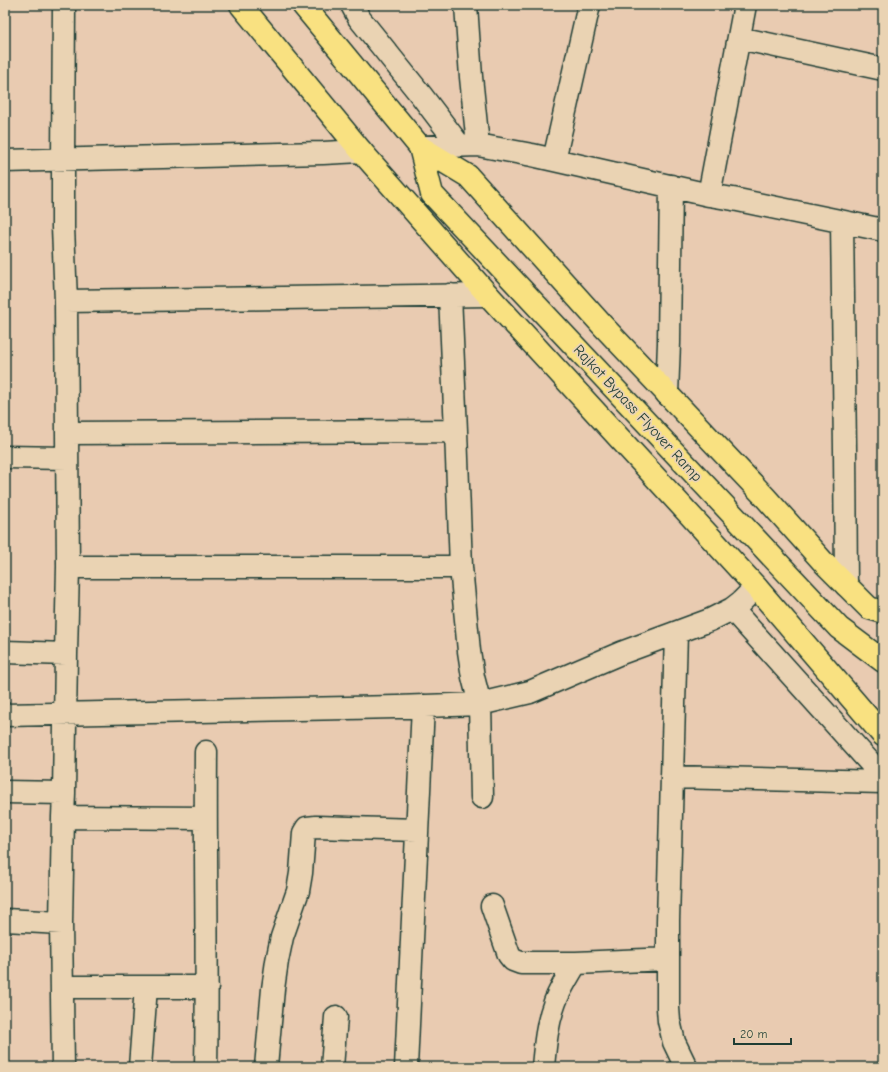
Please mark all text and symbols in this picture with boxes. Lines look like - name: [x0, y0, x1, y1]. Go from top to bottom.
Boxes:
- street label: Rajkot Bypass Flyover Ramp: [570, 341, 706, 485]
- scale bar: [734, 1020, 791, 1046]
- text: 20 m: [740, 1027, 768, 1041]

